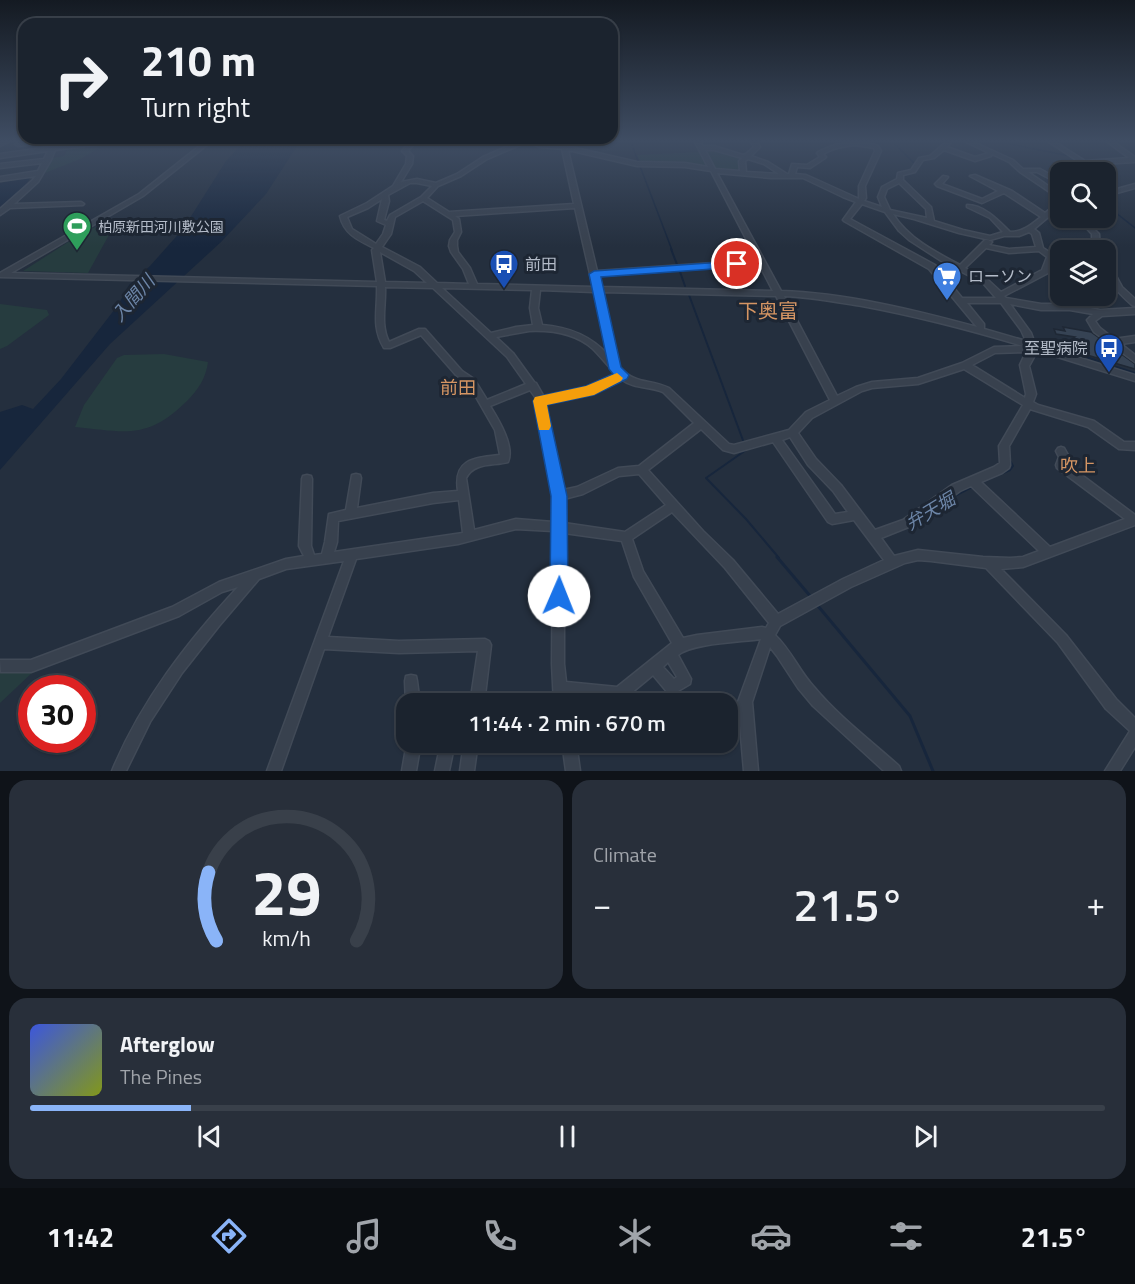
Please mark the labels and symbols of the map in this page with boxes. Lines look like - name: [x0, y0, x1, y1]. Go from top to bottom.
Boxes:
- sports icon: 柏原新田河川敷公園: [61, 210, 93, 252]
- place label: 柏原新田河川敷公園: [98, 216, 224, 237]
- pin: [711, 238, 762, 289]
- bus stop icon: 前田: [488, 248, 520, 290]
- place label: 前田: [525, 252, 557, 276]
- supermarket icon: ローソン: [931, 260, 963, 302]
- place label: ローソン: [968, 264, 1032, 288]
- water label: 入間川: [105, 267, 162, 327]
- district label: 下奥富: [738, 295, 798, 326]
- bus stop icon: 至聖病院: [1093, 332, 1125, 374]
- place label: 至聖病院: [1024, 336, 1088, 360]
- district label: 前田: [440, 374, 476, 401]
- district label: 吹上: [1060, 452, 1096, 479]
- water label: 弁天堀: [900, 484, 963, 536]
- position arrow: [527, 564, 591, 628]
- speed limit sign: 30: [18, 675, 96, 753]

